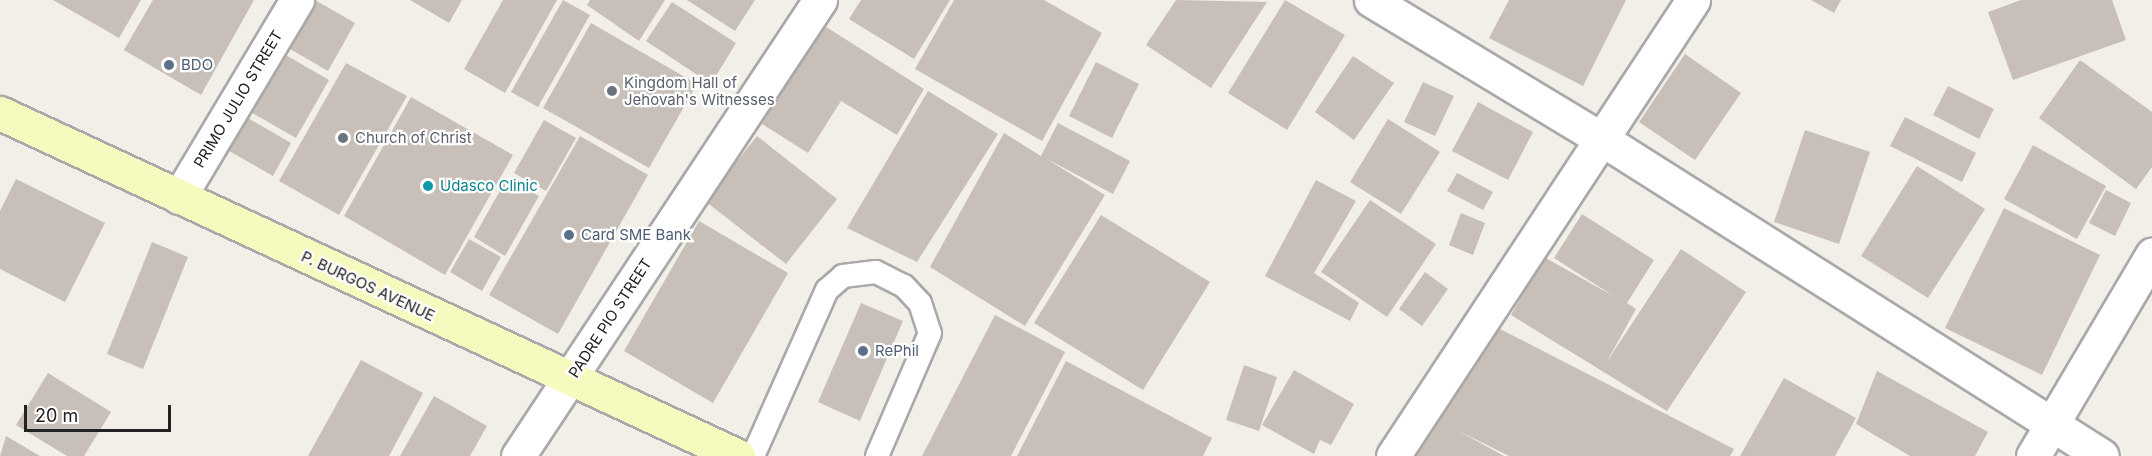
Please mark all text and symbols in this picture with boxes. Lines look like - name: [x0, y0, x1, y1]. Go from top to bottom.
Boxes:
- street label: PRIMO JULIO STREET: [190, 27, 286, 171]
- place label: BDO: [181, 56, 213, 74]
- marker: BDO: [162, 58, 176, 72]
- place label: Kingdom Hall of Jehovah's Witnesses: [624, 73, 775, 108]
- marker: Kingdom Hall of Jehovah's Witnesses: [605, 84, 619, 98]
- place label: Church of Christ: [355, 129, 472, 147]
- marker: Church of Christ: [336, 131, 350, 145]
- place label: Udasco Clinic: [440, 177, 538, 195]
- marker: Udasco Clinic: [421, 179, 435, 193]
- place label: Card SME Bank: [581, 226, 691, 244]
- marker: Card SME Bank: [562, 228, 576, 242]
- street label: P. BURGOS AVENUE: [299, 247, 437, 325]
- street label: PADRE PIO STREET: [565, 255, 655, 381]
- place label: RePhil: [875, 342, 919, 360]
- marker: RePhil: [856, 344, 870, 358]
- scale bar: [27, 393, 174, 431]
- text: 20 m: [35, 405, 78, 426]

